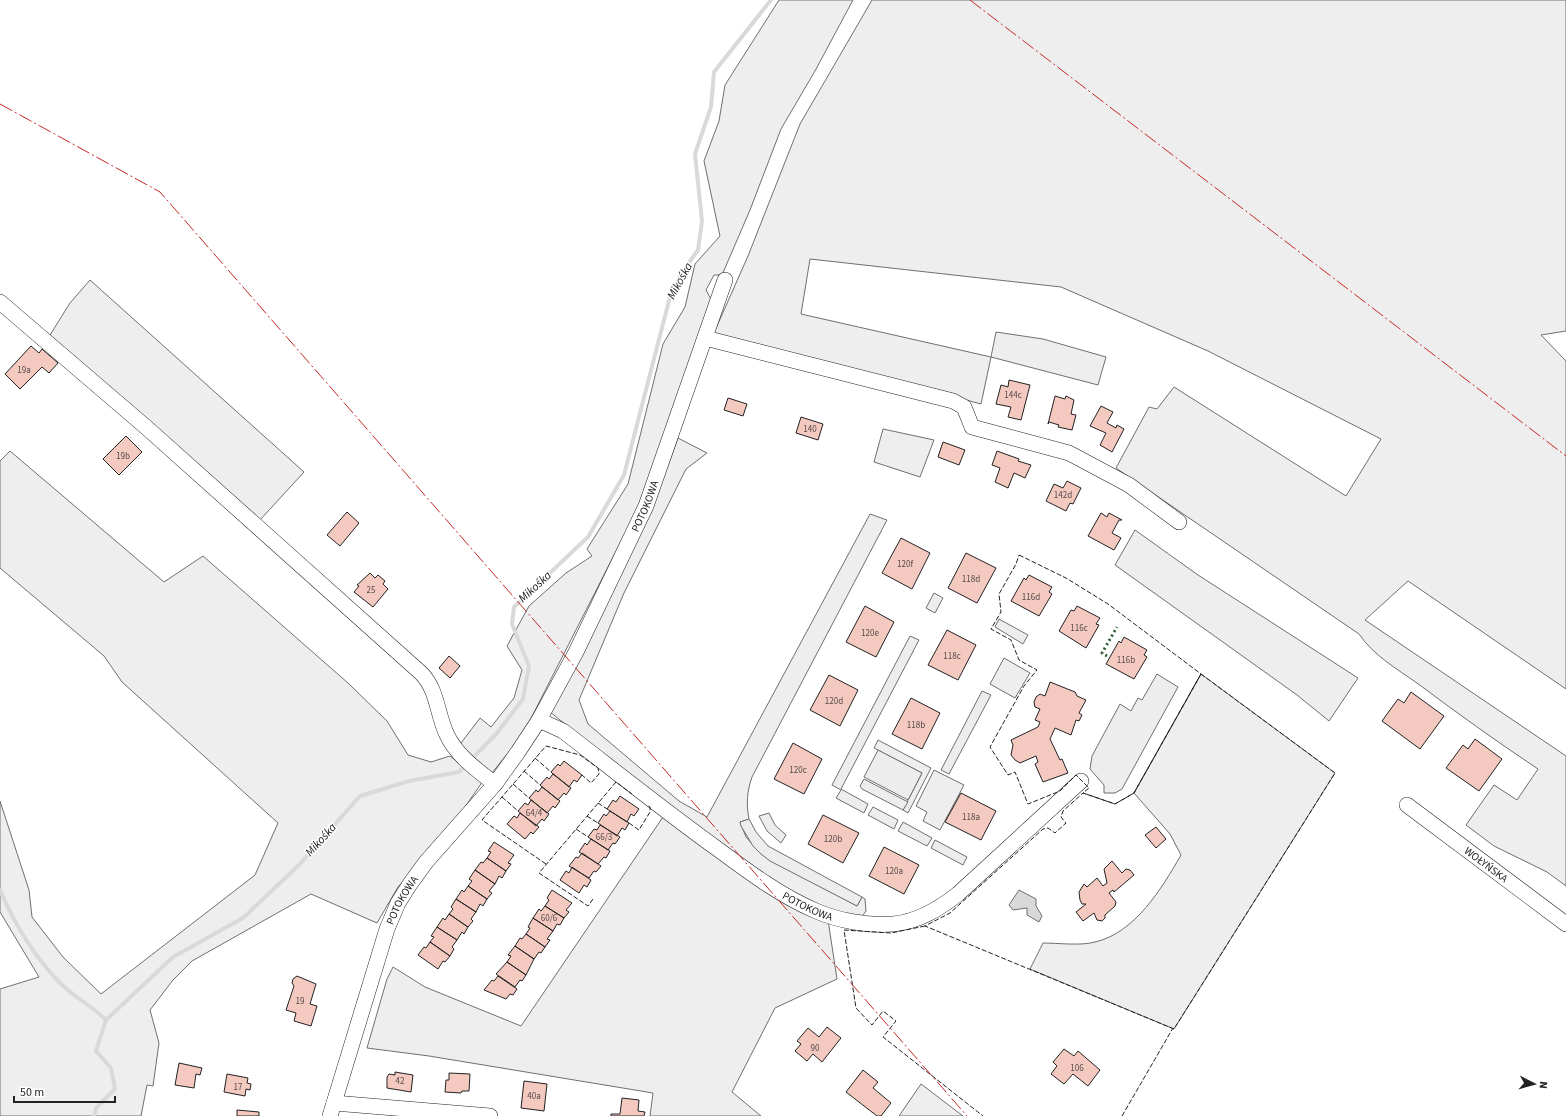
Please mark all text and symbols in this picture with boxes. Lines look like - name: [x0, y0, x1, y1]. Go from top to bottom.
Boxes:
- water label: Mikośka: [663, 259, 697, 303]
- house number: 19a: [17, 364, 31, 377]
- house number: 144c: [1004, 389, 1022, 402]
- house number: 140: [803, 423, 817, 436]
- house number: 19b: [116, 450, 130, 463]
- street label: POTOKOWA: [627, 478, 662, 534]
- house number: 142d: [1054, 489, 1072, 502]
- house number: 120f: [897, 558, 913, 571]
- water label: Mikośka: [515, 567, 556, 607]
- house number: 118d: [962, 573, 980, 586]
- house number: 25: [367, 584, 376, 597]
- house number: 116d: [1022, 591, 1040, 604]
- house number: 116c: [1070, 622, 1088, 635]
- house number: 120e: [861, 627, 879, 640]
- house number: 118c: [943, 650, 961, 663]
- house number: 116b: [1117, 654, 1135, 667]
- house number: 120d: [825, 695, 843, 708]
- house number: 118b: [907, 719, 925, 732]
- house number: 120c: [789, 764, 807, 777]
- house number: 64/4: [526, 807, 543, 820]
- house number: 118a: [962, 811, 980, 824]
- water label: Mikośka: [301, 819, 341, 860]
- house number: 66/3: [596, 831, 613, 844]
- house number: 120b: [824, 833, 842, 846]
- street label: WOŁYŃSKA: [1461, 843, 1511, 886]
- house number: 120a: [885, 865, 903, 878]
- street label: POTOKOWA: [382, 872, 421, 927]
- street label: POTOKOWA: [780, 888, 835, 924]
- house number: 60/6: [541, 912, 558, 925]
- house number: 19: [296, 995, 305, 1008]
- house number: 90: [811, 1042, 820, 1055]
- house number: 106: [1070, 1062, 1084, 1075]
- north arrow: [1514, 1064, 1554, 1104]
- house number: 42: [396, 1075, 405, 1088]
- scale bar: [14, 1078, 115, 1104]
- house number: 17: [234, 1081, 243, 1094]
- text: N: [1536, 1081, 1551, 1089]
- text: 50 m: [20, 1084, 44, 1101]
- house number: 40a: [527, 1090, 541, 1103]

